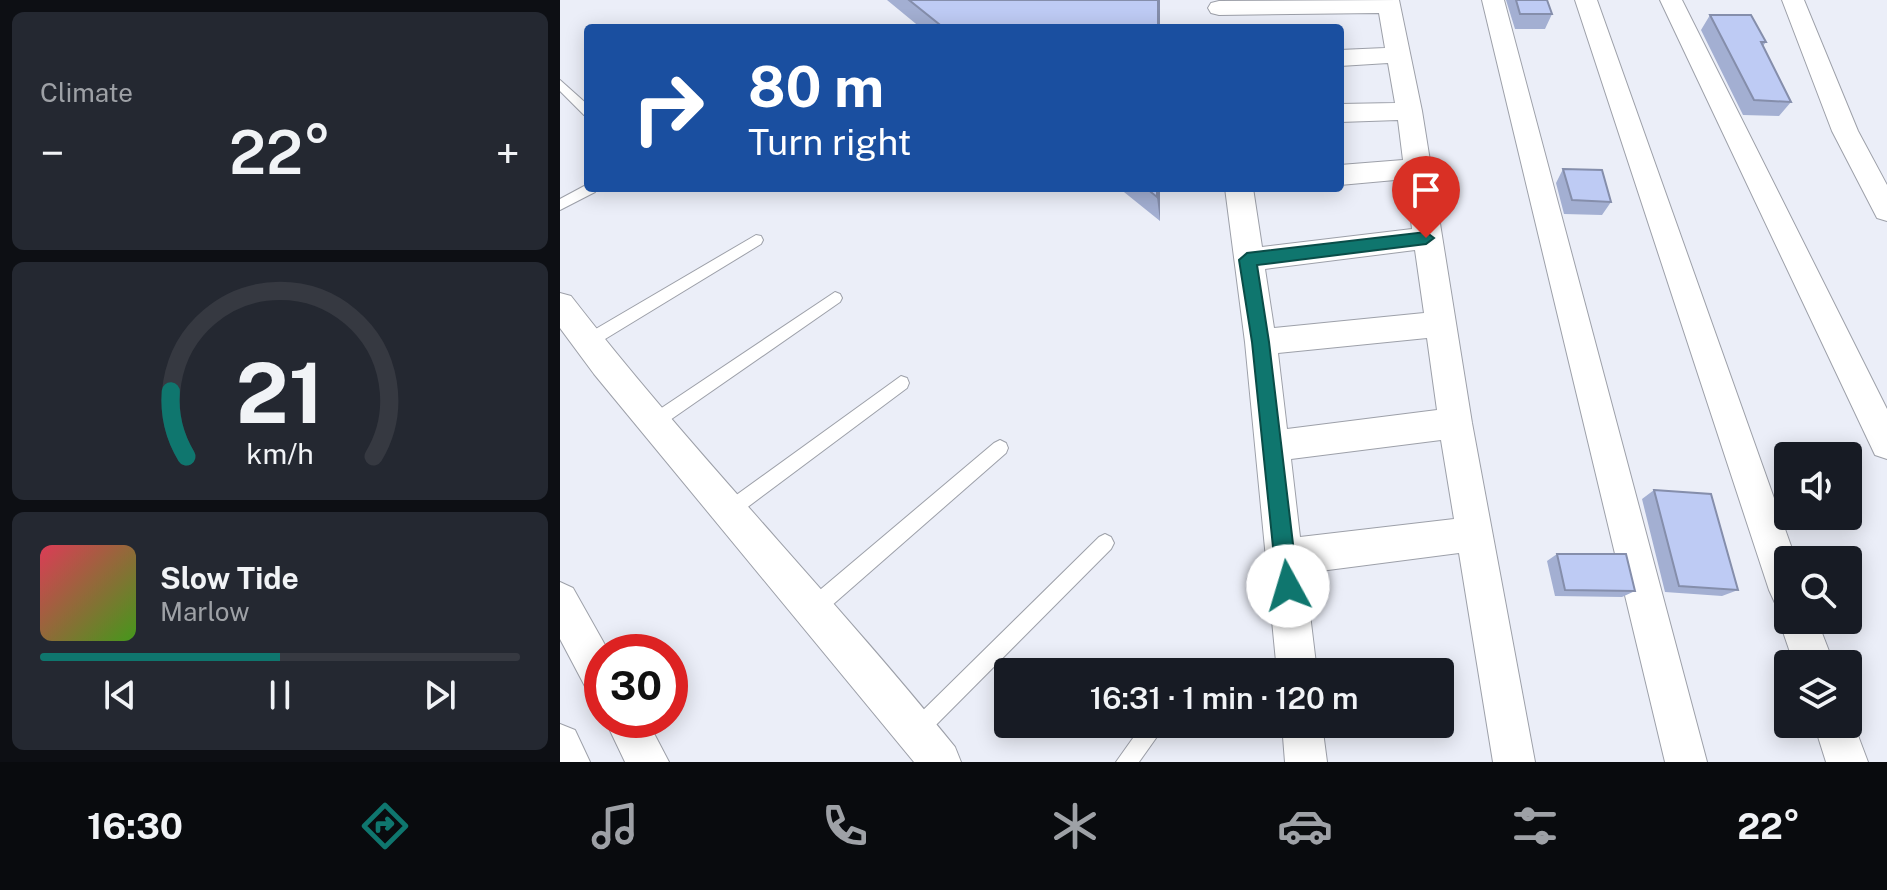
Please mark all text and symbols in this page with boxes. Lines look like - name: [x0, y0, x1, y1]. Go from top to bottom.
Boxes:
- text: 80 m: [748, 54, 884, 120]
- icon: right: [616, 56, 720, 160]
- text: Climate: [40, 77, 133, 108]
- text: 22°: [229, 117, 331, 188]
- text: Turn right: [748, 121, 911, 163]
- text: −: [40, 127, 64, 179]
- text: +: [496, 127, 520, 179]
- pin: [1392, 156, 1460, 238]
- icon: arrive: [1404, 168, 1448, 212]
- text: 21: [236, 344, 324, 442]
- text: km/h: [246, 437, 314, 470]
- map controls: [1774, 442, 1862, 738]
- button: sound: [1774, 442, 1862, 530]
- position arrow: [1246, 544, 1330, 628]
- button: search: [1774, 546, 1862, 634]
- text: Slow Tide: [160, 560, 299, 596]
- text: Marlow: [160, 596, 250, 627]
- speed limit sign: 30: [584, 634, 688, 738]
- button: layers: [1774, 650, 1862, 738]
- icon: previous: [98, 673, 142, 717]
- icon: pause: [258, 673, 302, 717]
- icon: next: [418, 673, 462, 717]
- text: 16:31 · 1 min · 120 m: [1090, 680, 1358, 716]
- icon: directions: [357, 798, 413, 854]
- icon: music: [587, 798, 643, 854]
- icon: phone: [817, 798, 873, 854]
- icon: climate: [1047, 798, 1103, 854]
- icon: car: [1277, 798, 1333, 854]
- icon: filters: [1507, 798, 1563, 854]
- text: 16:30: [87, 805, 183, 847]
- text: 22°: [1737, 805, 1800, 847]

